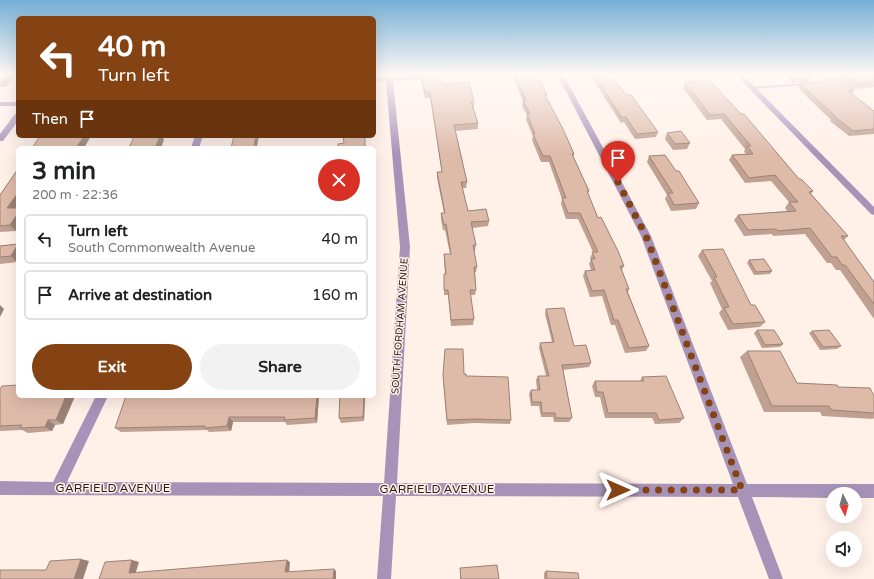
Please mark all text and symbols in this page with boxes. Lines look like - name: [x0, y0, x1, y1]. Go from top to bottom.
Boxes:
- text: 40 m: [98, 30, 166, 64]
- icon: left: [32, 32, 84, 84]
- text: Turn left: [98, 64, 170, 86]
- icon: arrive: [76, 108, 98, 130]
- text: Then: [32, 110, 68, 128]
- pin: [601, 141, 635, 182]
- icon: arrive: [607, 147, 629, 169]
- text: 3 min: [32, 157, 96, 186]
- button: close: [318, 159, 360, 201]
- text: 200 m · 22:36: [32, 187, 118, 203]
- text: Turn left: [68, 222, 128, 240]
- icon: left: [34, 228, 56, 250]
- text: 40 m: [321, 230, 358, 248]
- text: South Commonwealth Avenue: [68, 240, 255, 256]
- street label: SOUTH FORDHAM AVENUE: [389, 258, 411, 394]
- icon: arrive: [34, 284, 56, 306]
- text: Arrive at destination: [68, 286, 212, 304]
- text: 160 m: [312, 286, 358, 304]
- button: Exit: [32, 344, 192, 390]
- button: Share: [200, 344, 360, 390]
- position arrow: [597, 469, 639, 511]
- street label: GARFIELD AVENUE: [56, 481, 171, 495]
- street label: GARFIELD AVENUE: [380, 482, 495, 496]
- north arrow: [826, 487, 862, 523]
- map controls: [826, 487, 862, 567]
- button: sound: [826, 531, 862, 567]

